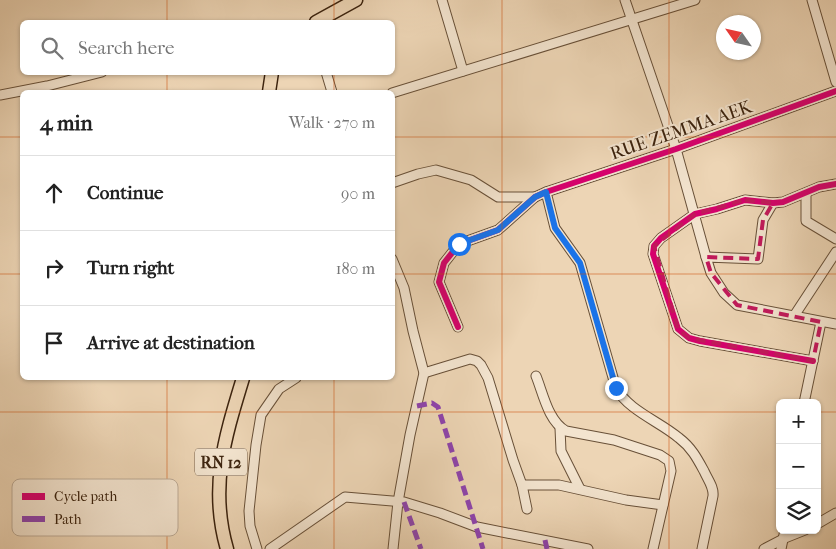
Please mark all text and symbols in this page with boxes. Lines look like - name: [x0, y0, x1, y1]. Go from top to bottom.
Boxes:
- north arrow: [716, 15, 761, 60]
- search box: [20, 20, 395, 75]
- icon: search: [38, 34, 66, 62]
- text: Search here: [78, 37, 174, 59]
- street label: RUE ZEMMA AEK: [607, 96, 756, 165]
- text: 4 min: [40, 111, 93, 135]
- text: Walk · 270 m: [289, 113, 375, 132]
- icon: ahead: [40, 179, 68, 207]
- text: Continue: [87, 182, 163, 204]
- text: 90 m: [341, 184, 375, 203]
- route start: [448, 233, 471, 256]
- icon: right: [40, 254, 68, 282]
- text: Turn right: [87, 257, 174, 279]
- text: 180 m: [336, 259, 375, 278]
- icon: arrive: [40, 329, 68, 357]
- text: Arrive at destination: [87, 332, 255, 354]
- route end: [605, 377, 628, 400]
- map controls: [776, 399, 821, 534]
- button: +: [776, 399, 821, 444]
- button: −: [776, 444, 821, 489]
- road number: RN 12: [195, 448, 247, 476]
- legend: [12, 479, 178, 536]
- text: Cycle path: [54, 488, 118, 505]
- button: layers: [776, 489, 821, 534]
- text: Path: [54, 511, 82, 528]

